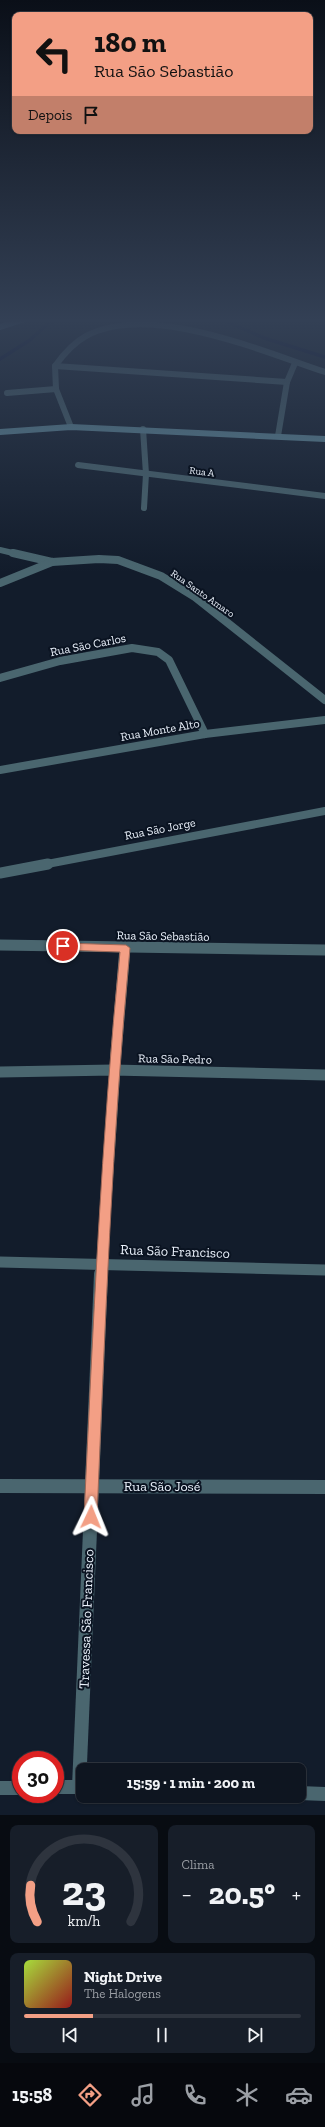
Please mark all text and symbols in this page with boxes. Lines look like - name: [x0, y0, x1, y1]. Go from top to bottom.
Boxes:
- text: 180 m: [94, 26, 166, 59]
- icon: left: [28, 28, 80, 80]
- text: Rua São Sebastião: [94, 60, 233, 82]
- icon: arrive: [80, 104, 102, 126]
- text: Depois: [28, 106, 72, 124]
- street label: Rua A: [189, 465, 216, 480]
- street label: Rua Santo Amaro: [168, 567, 237, 620]
- street label: Rua São Carlos: [49, 631, 127, 659]
- street label: Rua Monte Alto: [119, 716, 201, 744]
- street label: Rua São Jorge: [123, 815, 197, 843]
- street label: Rua São Sebastião: [116, 928, 210, 944]
- pin: [46, 929, 80, 963]
- icon: arrive: [52, 935, 74, 957]
- street label: Rua São Pedro: [138, 1051, 212, 1067]
- street label: Rua São Francisco: [120, 1241, 230, 1262]
- street label: Rua São José: [124, 1478, 201, 1495]
- position arrow: [70, 1496, 112, 1538]
- street label: Travessa São Francisco: [76, 1549, 97, 1689]
- speed limit sign: 30: [12, 1751, 64, 1803]
- text: 15:59 · 1 min · 200 m: [127, 1774, 255, 1792]
- text: Clima: [182, 1857, 215, 1872]
- text: 23: [61, 1866, 106, 1916]
- text: 20.5°: [208, 1876, 275, 1912]
- text: −: [182, 1881, 192, 1908]
- text: +: [292, 1881, 301, 1908]
- text: km/h: [67, 1913, 100, 1930]
- text: Night Drive: [84, 1968, 162, 1986]
- text: The Halogens: [84, 1986, 161, 2001]
- icon: previous: [59, 2024, 81, 2046]
- icon: pause: [151, 2024, 173, 2046]
- icon: next: [244, 2024, 266, 2046]
- icon: directions: [76, 2081, 104, 2109]
- icon: music: [129, 2081, 157, 2109]
- icon: phone: [181, 2081, 209, 2109]
- icon: climate: [233, 2081, 261, 2109]
- icon: car: [285, 2081, 313, 2109]
- text: 15:58: [12, 2084, 52, 2106]

